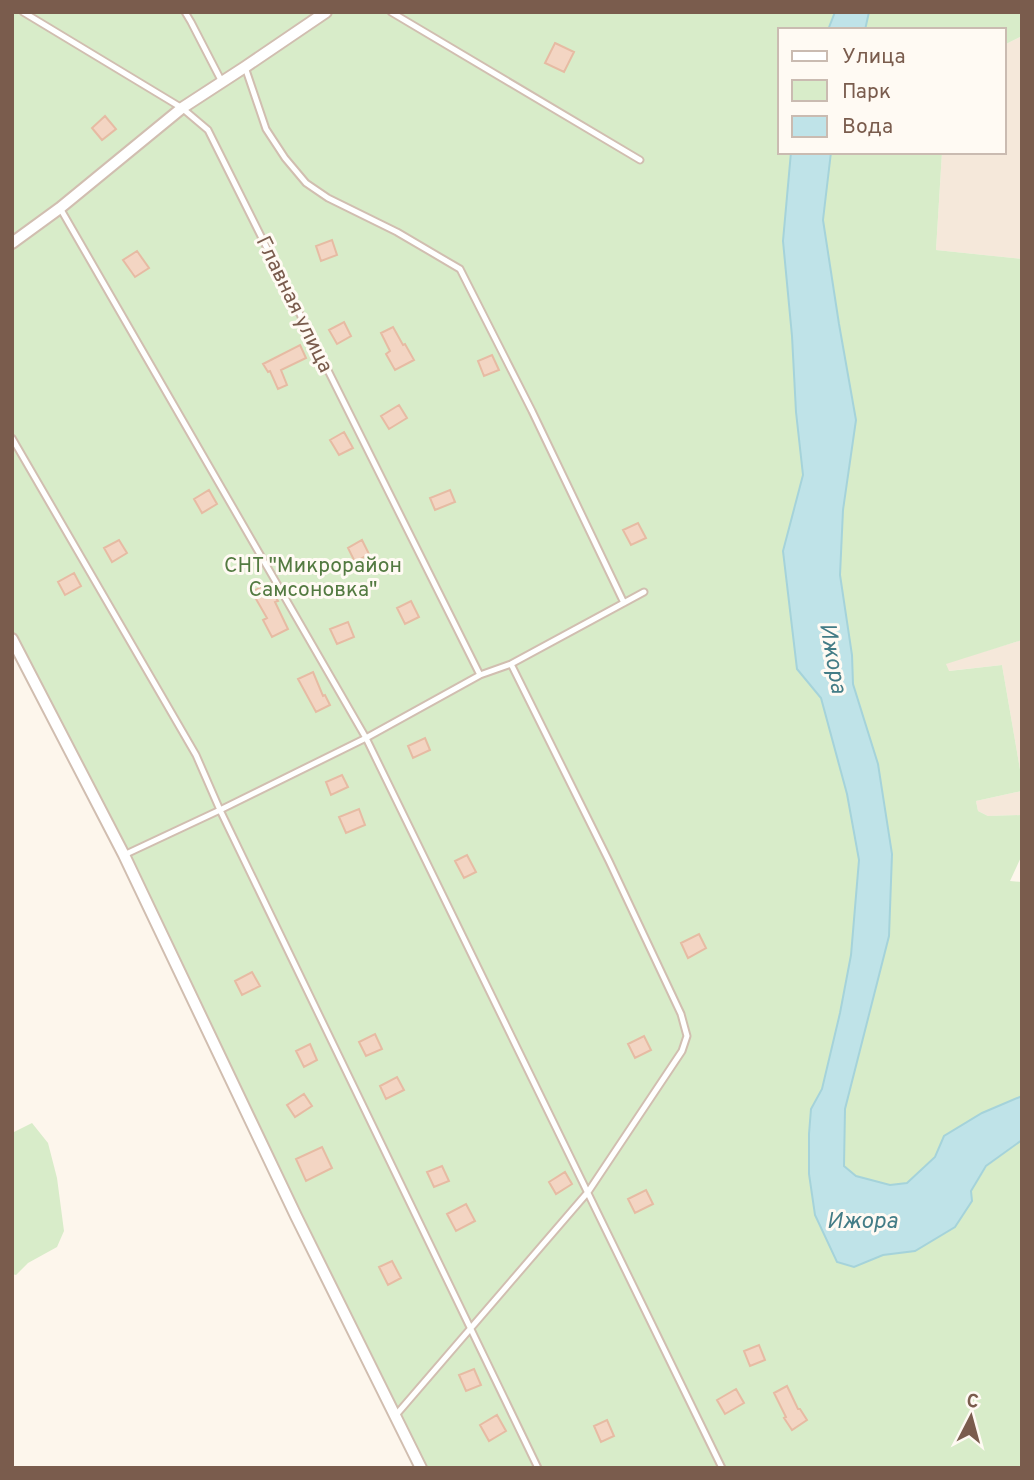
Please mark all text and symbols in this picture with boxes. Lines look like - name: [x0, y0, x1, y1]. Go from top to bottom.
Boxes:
- legend: [778, 28, 1006, 154]
- text: Улица: [842, 44, 906, 71]
- text: Парк: [842, 79, 891, 106]
- text: Вода: [842, 114, 893, 141]
- street label: Главная улица: [249, 232, 338, 377]
- park label: СНТ "Микрорайон Самсоновка": [224, 553, 402, 604]
- water label: Ижора: [811, 621, 852, 696]
- water label: Ижора: [826, 1208, 898, 1237]
- north arrow: [936, 1382, 1006, 1452]
- text: С: [965, 1390, 980, 1415]

